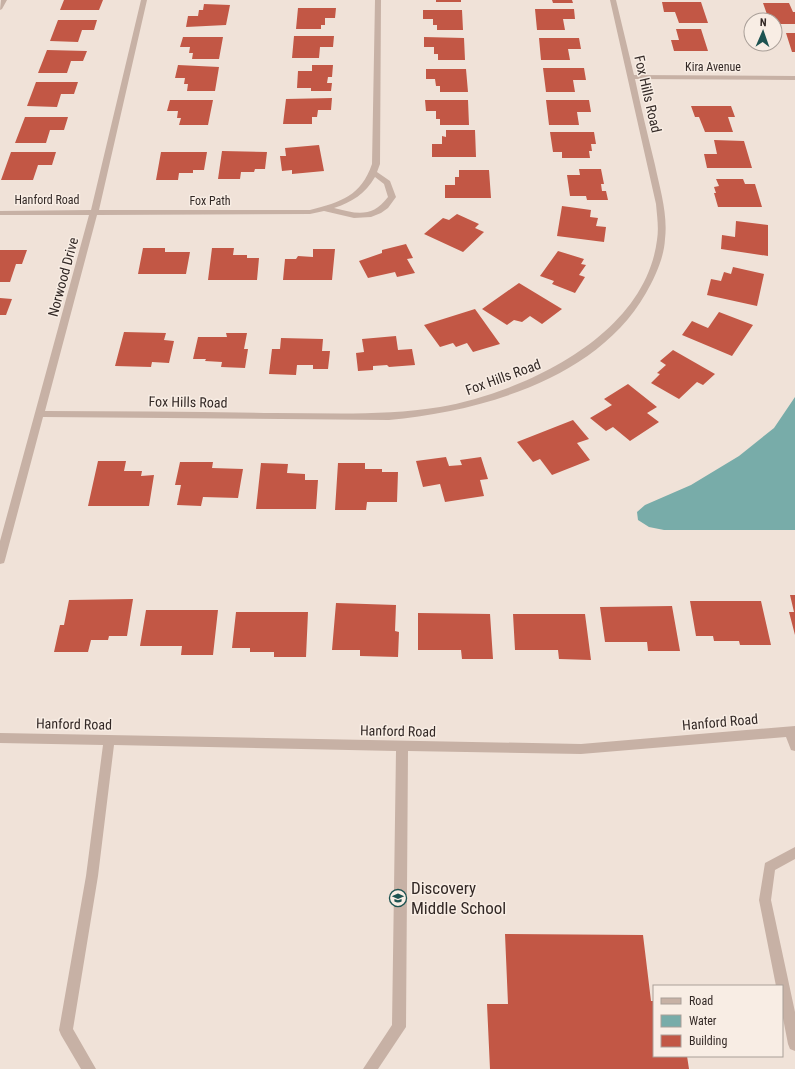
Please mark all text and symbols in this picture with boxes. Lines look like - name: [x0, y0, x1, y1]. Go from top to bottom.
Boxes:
- north arrow: [743, 12, 783, 52]
- text: N: [760, 16, 767, 29]
- street label: Fox Hills Road: [631, 54, 665, 134]
- street label: Kira Avenue: [685, 60, 741, 74]
- street label: Hanford Road: [14, 193, 80, 207]
- street label: Fox Path: [189, 194, 231, 208]
- street label: Norwood Drive: [45, 235, 81, 318]
- street label: Fox Hills Road: [463, 356, 543, 398]
- street label: Fox Hills Road: [148, 393, 228, 411]
- street label: Hanford Road: [681, 711, 759, 733]
- street label: Hanford Road: [36, 715, 112, 733]
- street label: Hanford Road: [360, 722, 436, 740]
- place label: Discovery Middle School: [411, 878, 506, 918]
- school or university icon: Discovery Middle School: [388, 888, 408, 908]
- legend: [653, 985, 783, 1057]
- text: Road: [689, 994, 713, 1008]
- text: Water: [689, 1014, 717, 1028]
- text: Building: [689, 1034, 727, 1048]

